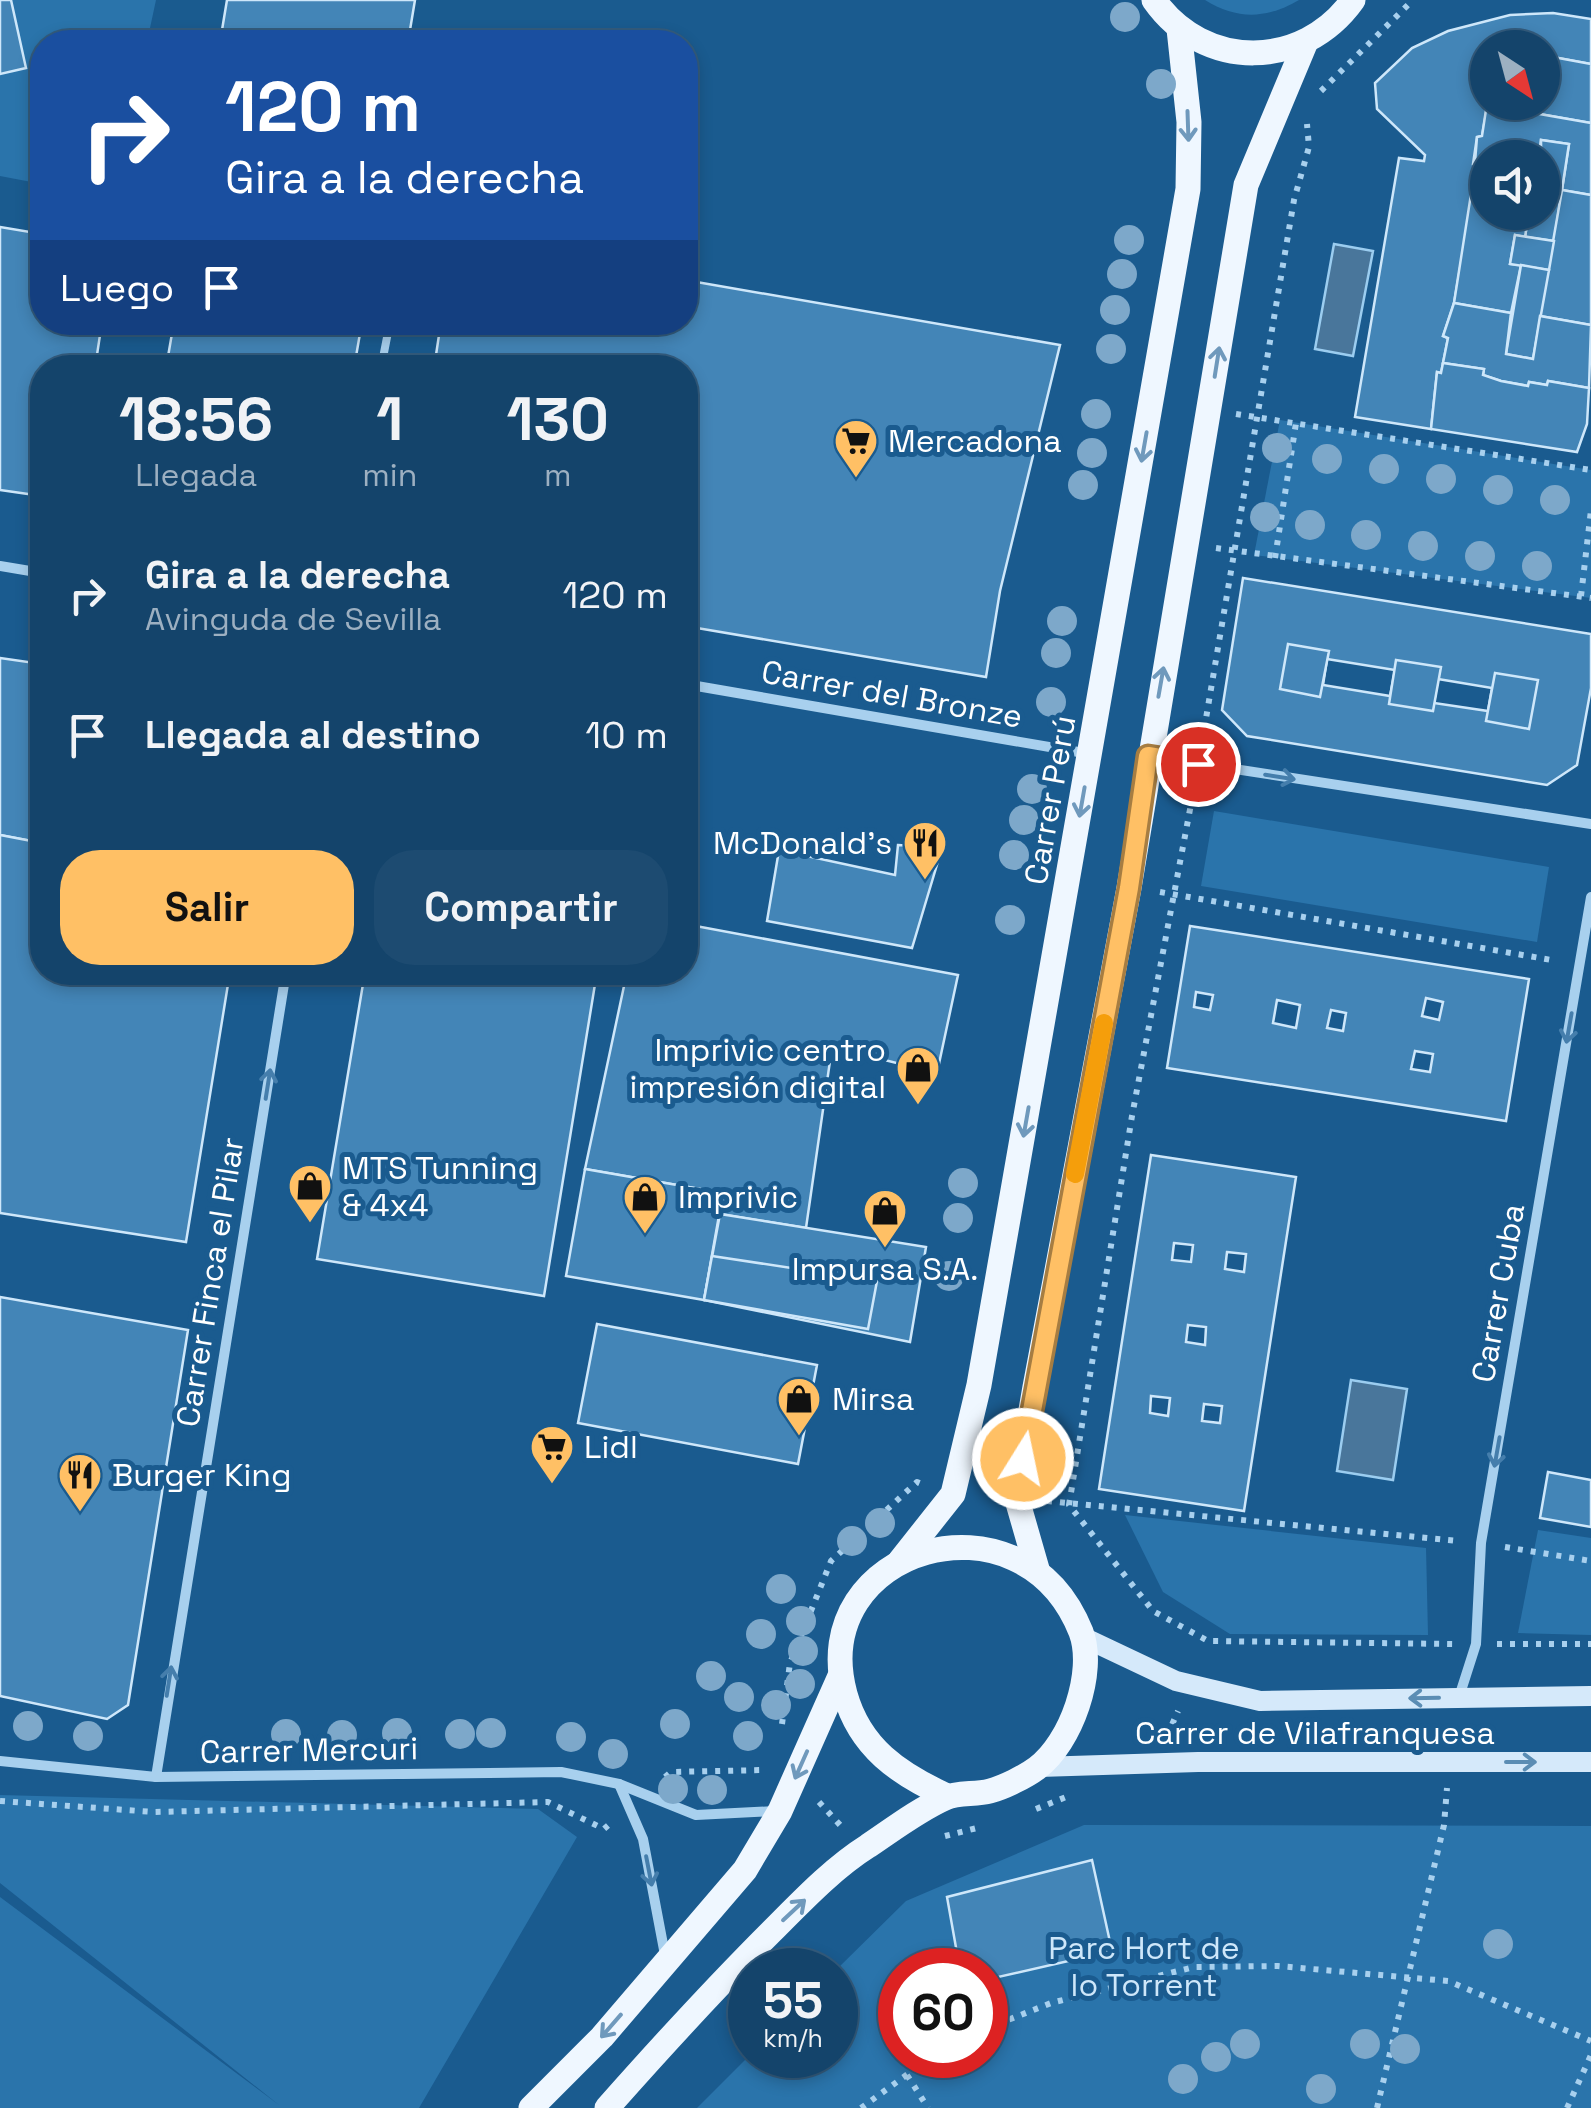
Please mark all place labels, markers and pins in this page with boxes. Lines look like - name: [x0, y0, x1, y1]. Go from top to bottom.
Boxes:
- supermarket icon: Mercadona: [833, 418, 879, 479]
- place label: Mercadona: [888, 421, 1062, 461]
- pin: [1156, 722, 1241, 807]
- restaurant icon: McDonald's: [902, 820, 948, 881]
- place label: McDonald's: [713, 823, 892, 863]
- place label: Imprivic centro impresión digital: [630, 1030, 886, 1107]
- shop icon: Imprivic centro impresión digital: [895, 1045, 941, 1106]
- place label: MTS Tunning & 4x4: [342, 1148, 538, 1225]
- shop icon: MTS Tunning & 4x4: [287, 1163, 333, 1224]
- shop icon: Imprivic: [622, 1174, 668, 1235]
- place label: Imprivic: [678, 1177, 798, 1217]
- shop icon: Impursa S.A.: [862, 1188, 908, 1249]
- place label: Impursa S.A.: [792, 1249, 978, 1289]
- shop icon: Mirsa: [776, 1376, 822, 1437]
- place label: Mirsa: [832, 1379, 914, 1419]
- supermarket icon: Lidl: [529, 1424, 575, 1485]
- place label: Lidl: [584, 1427, 638, 1467]
- restaurant icon: Burger King: [57, 1452, 103, 1513]
- place label: Burger King: [112, 1455, 292, 1495]

